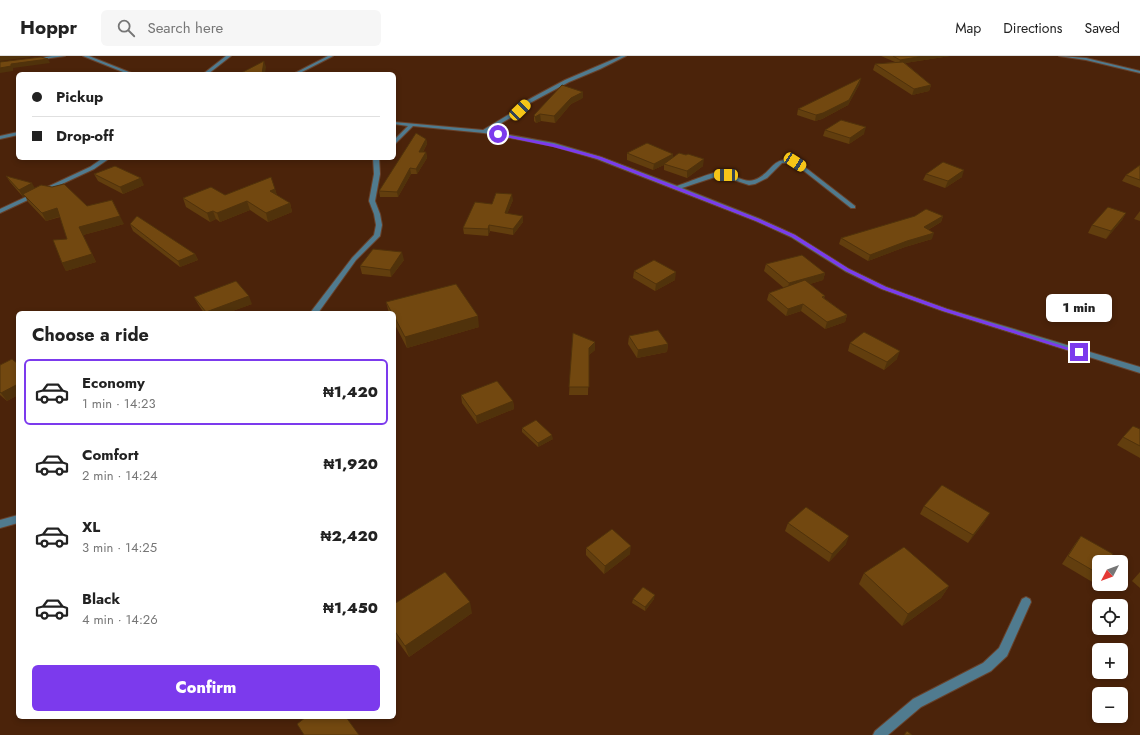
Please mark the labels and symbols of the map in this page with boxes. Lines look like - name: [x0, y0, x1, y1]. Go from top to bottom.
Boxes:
- car: [507, 97, 533, 123]
- route start: [489, 125, 507, 143]
- car: [782, 150, 808, 174]
- car: [714, 169, 738, 181]
- callout: 1 min: [1046, 294, 1112, 322]
- route end: [1070, 343, 1088, 361]
- north arrow: [1092, 555, 1128, 591]

